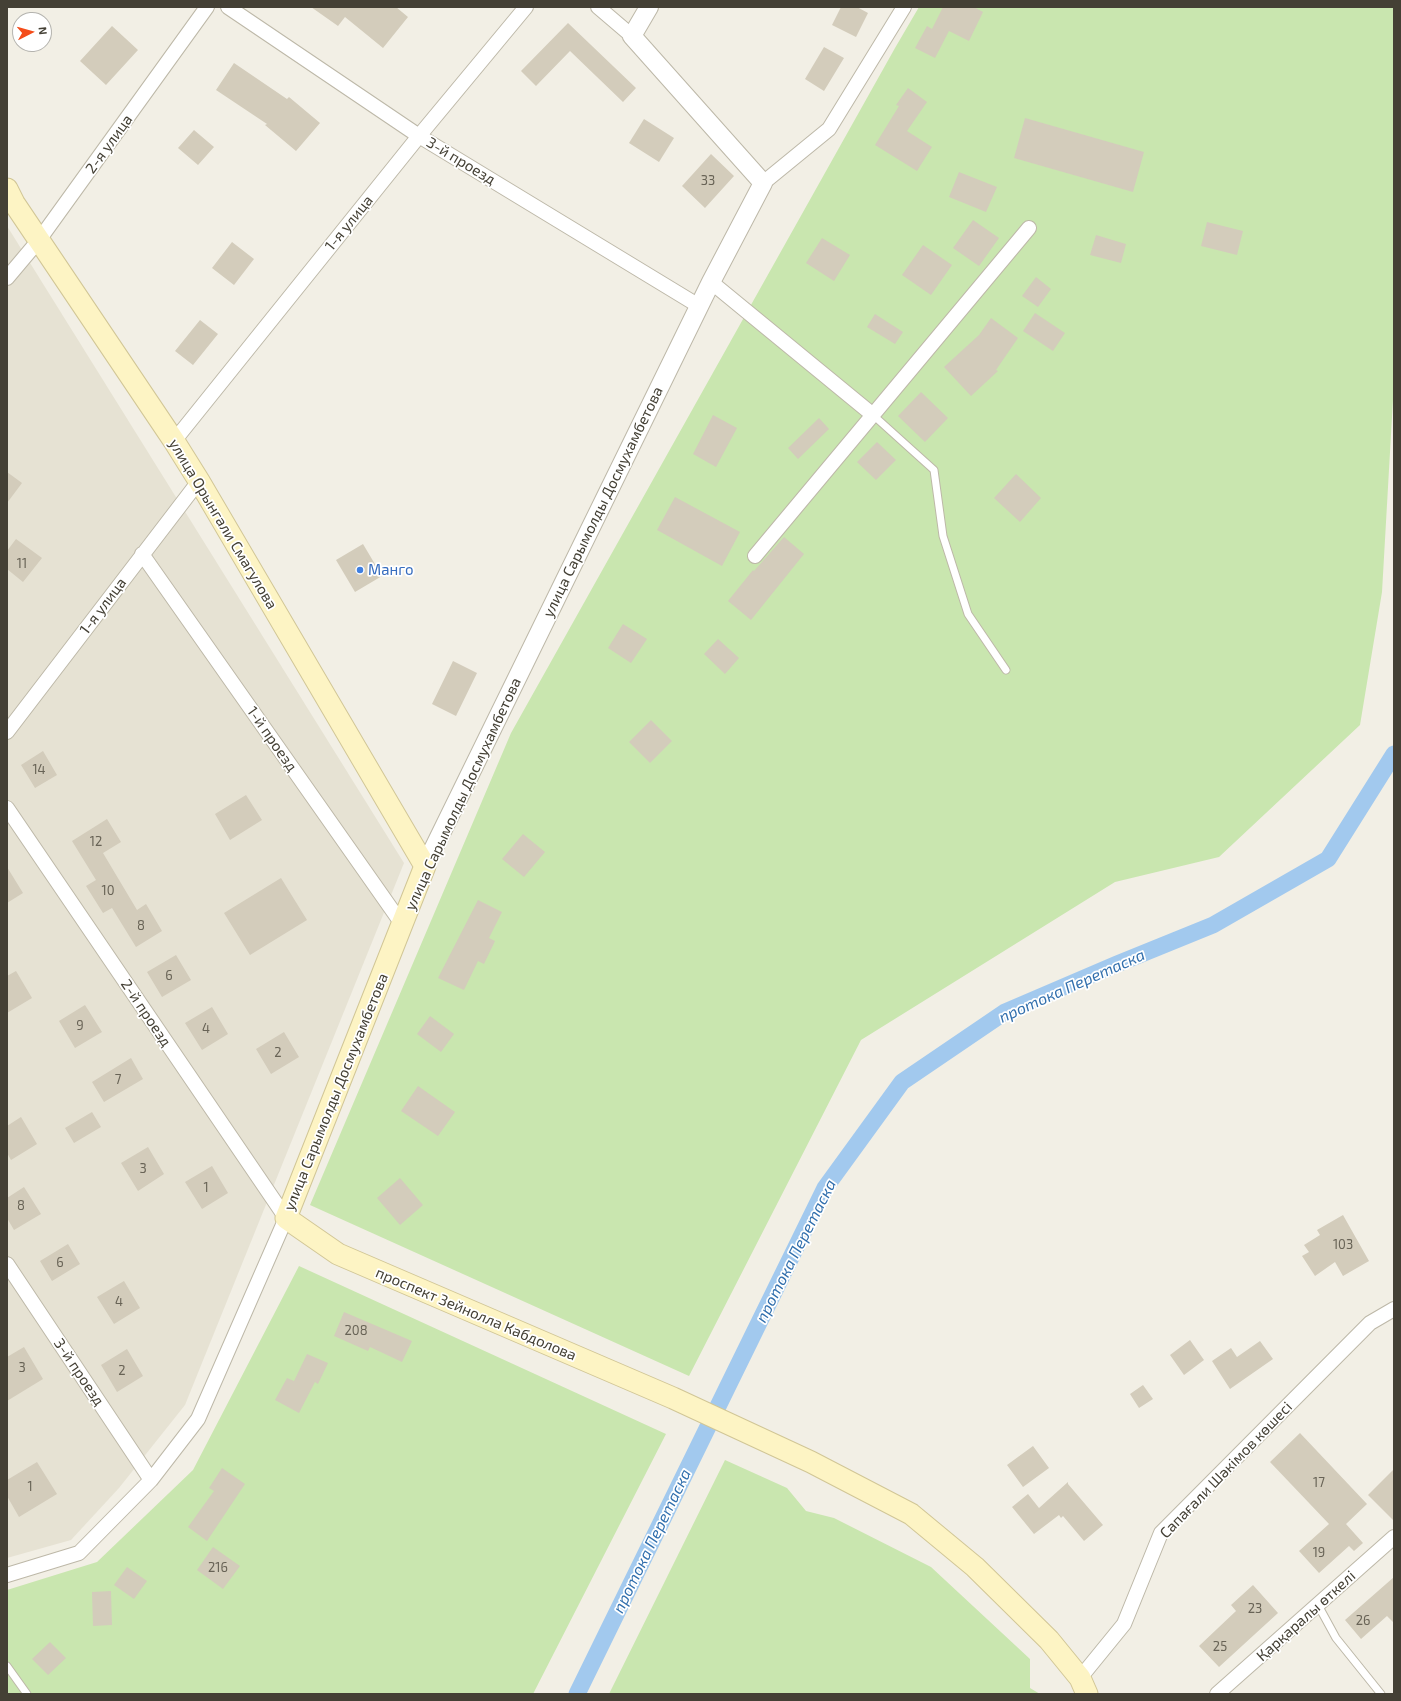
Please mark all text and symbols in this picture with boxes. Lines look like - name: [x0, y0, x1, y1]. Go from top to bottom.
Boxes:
- north arrow: [12, 12, 52, 52]
- text: N: [37, 26, 50, 35]
- street label: 2-я улица: [82, 111, 136, 177]
- street label: 3-й проезд: [423, 133, 499, 189]
- house number: 33: [701, 173, 715, 189]
- street label: 1-я улица: [321, 192, 377, 254]
- street label: улица Сарымолды Досмухамбетова: [539, 384, 667, 620]
- street label: улица Орынгали Смагулова: [165, 436, 281, 612]
- house number: 11: [17, 556, 27, 572]
- place label: Манго: [368, 561, 414, 579]
- marker: Манго: [355, 565, 365, 575]
- street label: 1-я улица: [76, 574, 130, 638]
- street label: улица Сарымолды Досмухамбетова: [401, 675, 525, 913]
- street label: 1-й проезд: [243, 703, 301, 775]
- house number: 14: [32, 762, 46, 778]
- house number: 12: [90, 834, 102, 850]
- house number: 10: [101, 883, 115, 899]
- house number: 8: [137, 918, 145, 934]
- water label: протока Перетаска: [996, 945, 1148, 1027]
- house number: 6: [165, 968, 173, 984]
- street label: улица Сарымолды Досмухамбетова: [280, 971, 392, 1213]
- street label: 2-й проезд: [117, 976, 175, 1050]
- house number: 9: [76, 1018, 84, 1034]
- house number: 4: [202, 1021, 210, 1037]
- house number: 2: [274, 1045, 282, 1061]
- house number: 7: [115, 1072, 121, 1088]
- house number: 3: [139, 1161, 147, 1177]
- water label: протока Перетаска: [752, 1176, 840, 1326]
- house number: 1: [203, 1180, 209, 1196]
- house number: 8: [17, 1198, 25, 1214]
- house number: 103: [1333, 1237, 1353, 1253]
- house number: 6: [56, 1255, 64, 1271]
- street label: проспект Зейнолла Кабдолова: [373, 1263, 579, 1365]
- house number: 4: [115, 1294, 123, 1310]
- house number: 208: [344, 1323, 368, 1339]
- street label: 3-й проезд: [50, 1335, 108, 1409]
- house number: 3: [18, 1360, 26, 1376]
- house number: 2: [118, 1363, 126, 1379]
- street label: Сапағали Шәкімов көшесі: [1156, 1398, 1296, 1542]
- water label: протока Перетаска: [609, 1466, 695, 1616]
- house number: 17: [1313, 1475, 1325, 1491]
- house number: 1: [27, 1479, 33, 1495]
- house number: 19: [1313, 1545, 1325, 1561]
- house number: 216: [208, 1560, 228, 1576]
- street label: Қарқаралы өткелі: [1253, 1567, 1359, 1665]
- house number: 23: [1248, 1601, 1262, 1617]
- house number: 26: [1356, 1613, 1370, 1629]
- house number: 25: [1213, 1639, 1227, 1655]

